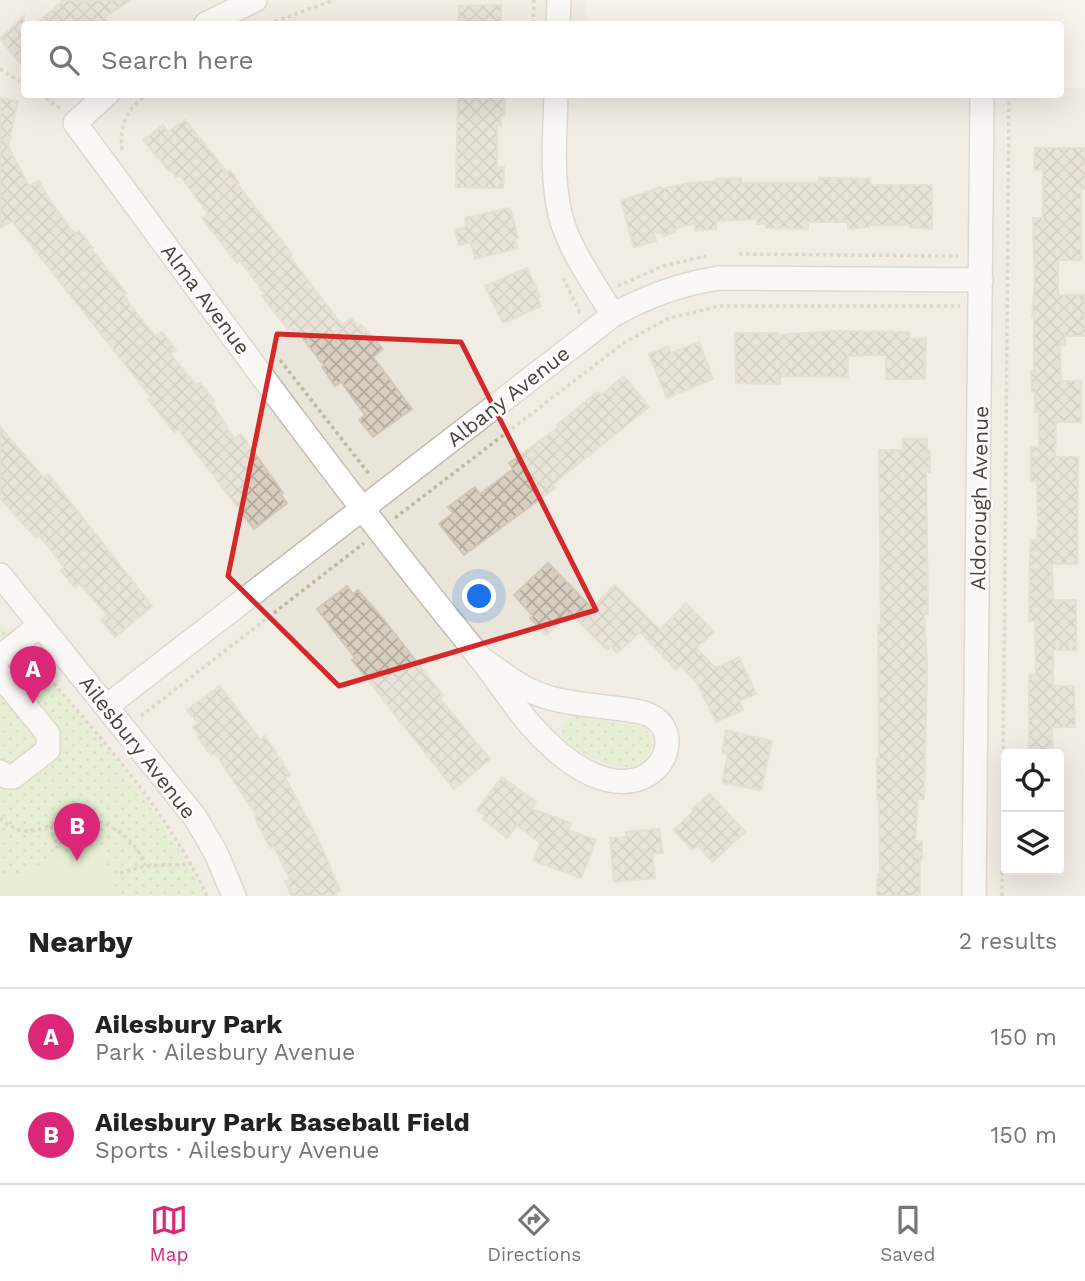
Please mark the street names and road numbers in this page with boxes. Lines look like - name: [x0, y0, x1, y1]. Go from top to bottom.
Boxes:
- street label: Alma Avenue: [156, 239, 256, 359]
- street label: Albany Avenue: [442, 340, 574, 452]
- street label: Aldorough Avenue: [965, 405, 993, 591]
- street label: Ailesbury Avenue: [74, 670, 202, 824]

